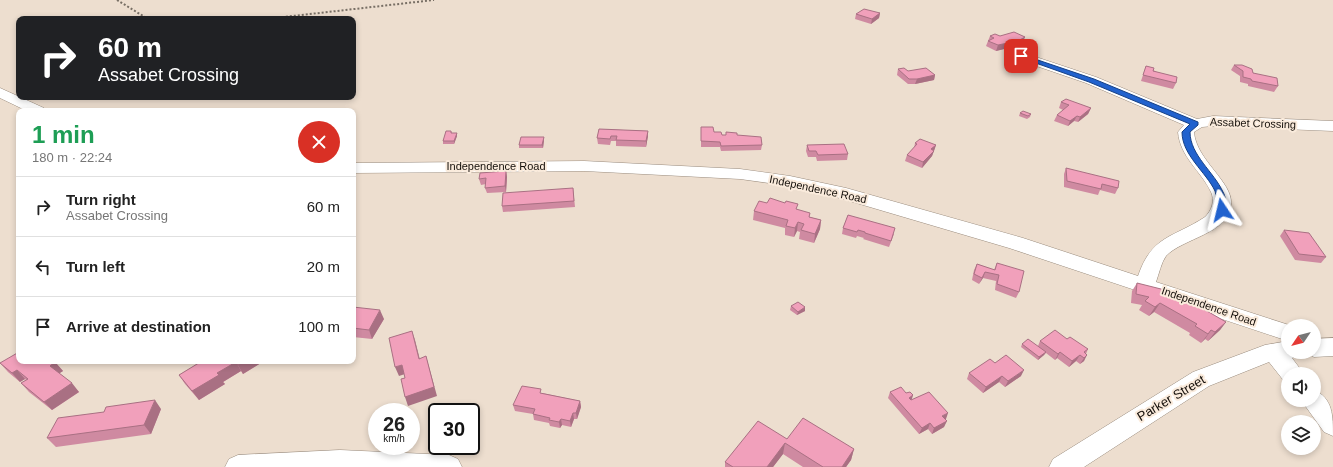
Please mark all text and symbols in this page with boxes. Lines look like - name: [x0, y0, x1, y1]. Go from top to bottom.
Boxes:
- icon: right: [32, 32, 84, 84]
- text: 60 m: [98, 32, 162, 63]
- pin: [1004, 39, 1038, 73]
- icon: arrive: [1010, 45, 1032, 67]
- text: Assabet Crossing: [98, 65, 239, 85]
- street label: Assabet Crossing: [1210, 115, 1296, 131]
- text: 1 min: [32, 121, 95, 148]
- button: close: [298, 121, 340, 163]
- text: 180 m · 22:24: [32, 150, 112, 165]
- street label: Independence Road: [446, 160, 546, 172]
- street label: Independence Road: [768, 173, 868, 205]
- position arrow: [1201, 189, 1243, 231]
- text: Turn right: [66, 191, 136, 208]
- icon: right: [32, 196, 54, 218]
- text: 60 m: [307, 198, 340, 215]
- text: Assabet Crossing: [66, 208, 168, 223]
- icon: left: [32, 256, 54, 278]
- text: Turn left: [66, 258, 125, 275]
- text: 20 m: [307, 258, 340, 275]
- street label: Independence Road: [1160, 284, 1258, 328]
- icon: arrive: [32, 316, 54, 338]
- text: Arrive at destination: [66, 318, 211, 335]
- text: 100 m: [298, 318, 340, 335]
- north arrow: [1281, 319, 1321, 359]
- map controls: [1281, 319, 1321, 455]
- button: sound: [1281, 367, 1321, 407]
- street label: Parker Street: [1134, 372, 1208, 424]
- speed limit sign: 30: [428, 403, 480, 455]
- text: 26: [383, 413, 405, 435]
- button: layers: [1281, 415, 1321, 455]
- text: km/h: [383, 433, 405, 444]

